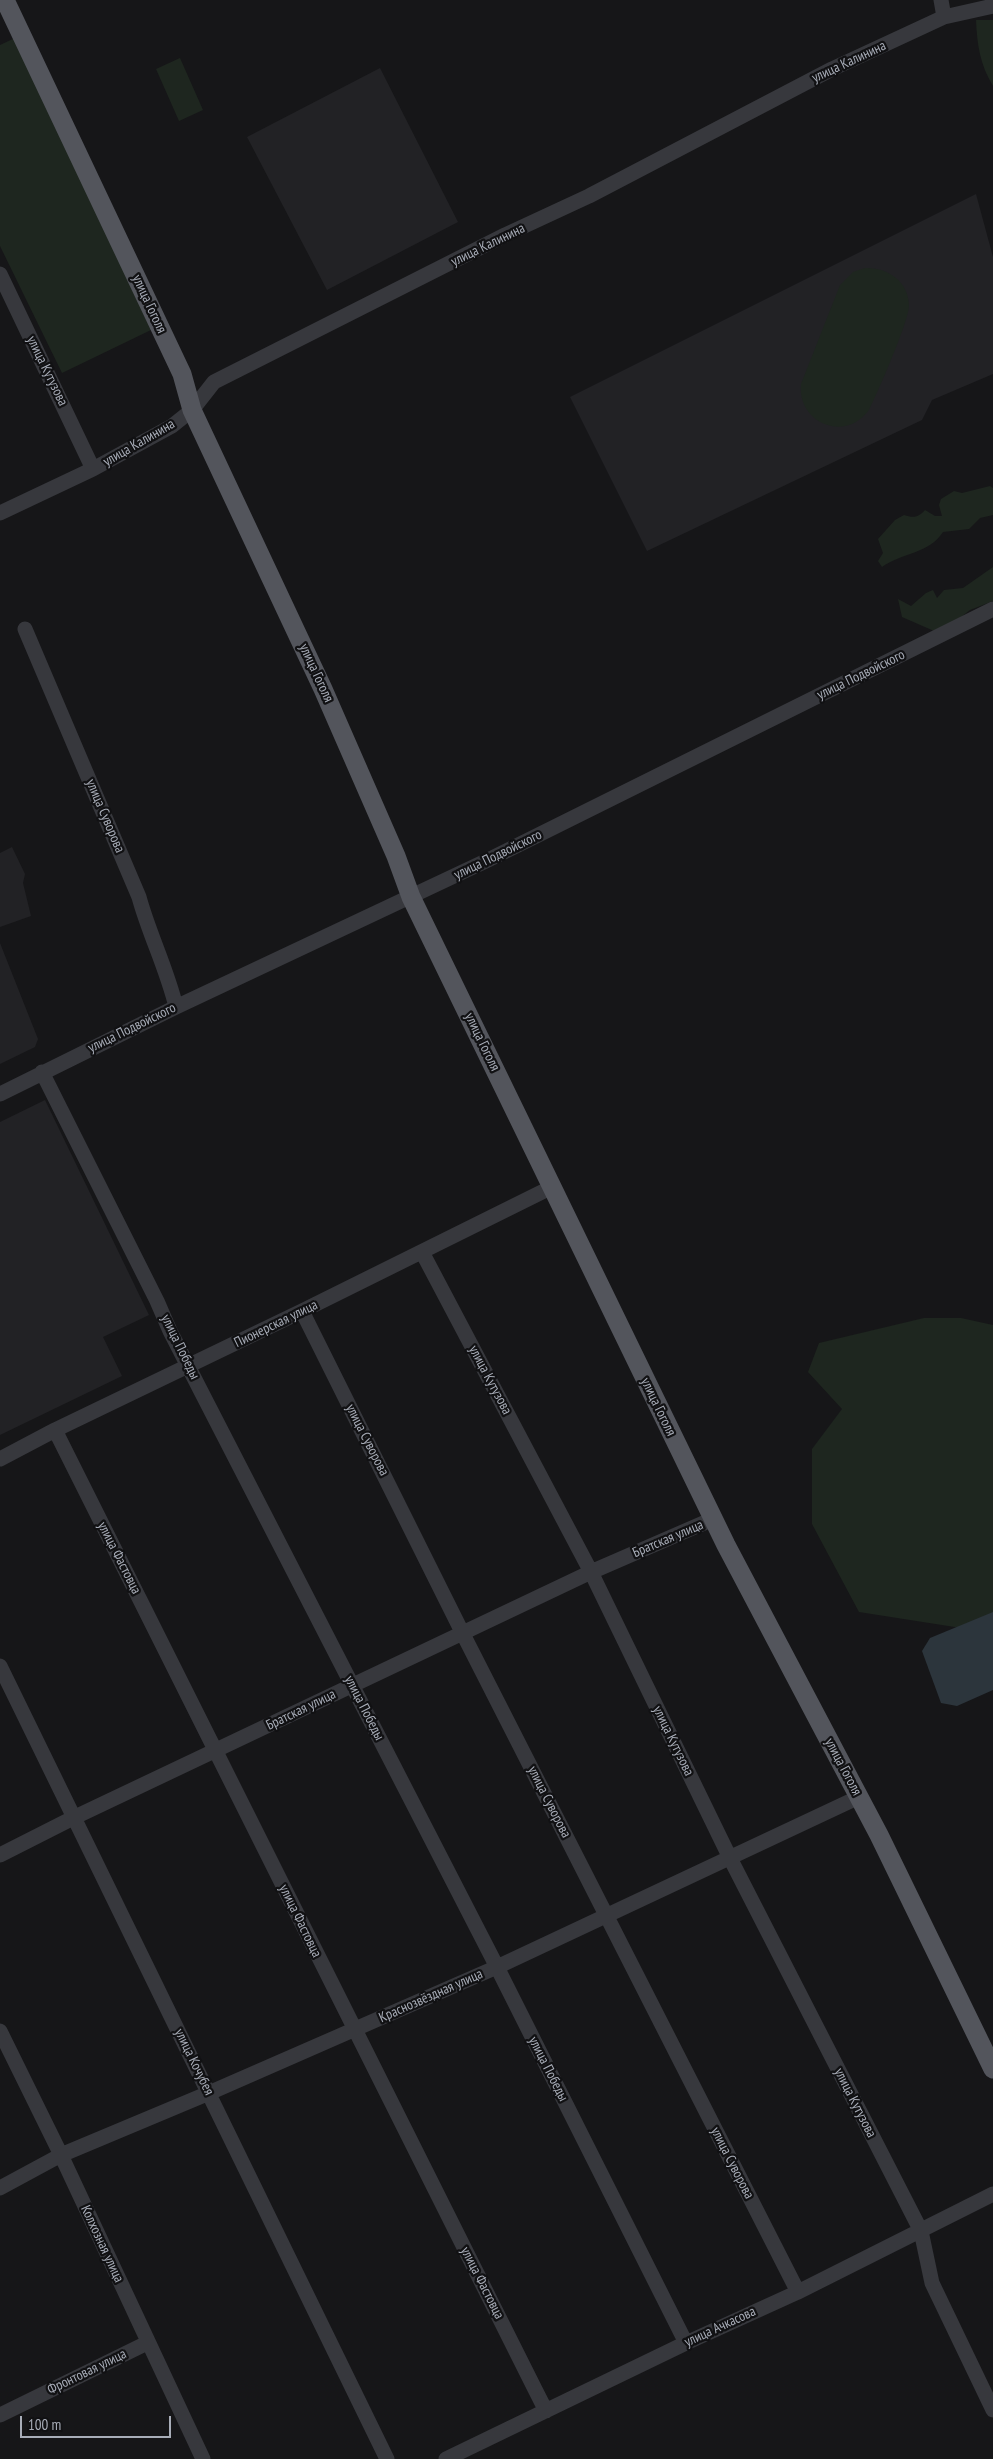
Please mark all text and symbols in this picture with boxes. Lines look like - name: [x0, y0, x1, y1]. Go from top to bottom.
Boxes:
- street label: улица Калинина: [809, 37, 889, 87]
- street label: улица Калинина: [448, 220, 528, 270]
- street label: улица Гоголя: [128, 272, 170, 336]
- street label: улица Кутузова: [23, 333, 71, 409]
- street label: улица Калинина: [100, 416, 178, 470]
- street label: улица Гоголя: [295, 641, 337, 705]
- street label: улица Подвойского: [814, 647, 908, 703]
- street label: улица Суворова: [82, 777, 128, 855]
- street label: улица Подвойского: [451, 827, 545, 883]
- street label: улица Подвойского: [85, 1000, 179, 1056]
- street label: улица Гоголя: [461, 1010, 503, 1074]
- street label: Пионерская улица: [232, 1297, 320, 1351]
- street label: улица Победы: [157, 1312, 203, 1382]
- street label: улица Кутузова: [465, 1343, 515, 1417]
- street label: улица Гоголя: [637, 1375, 679, 1439]
- street label: улица Суворова: [342, 1401, 392, 1479]
- street label: Братская улица: [630, 1517, 706, 1561]
- street label: улица Фастовца: [94, 1519, 144, 1597]
- street label: улица Победы: [341, 1673, 387, 1743]
- street label: Братская улица: [263, 1686, 339, 1734]
- street label: улица Кутузова: [649, 1703, 697, 1779]
- street label: улица Гоголя: [821, 1735, 865, 1799]
- street label: улица Суворова: [524, 1763, 574, 1841]
- street label: улица Фастовца: [275, 1882, 325, 1960]
- street label: Краснозвёздная улица: [376, 1966, 486, 2026]
- street label: улица Кочубея: [171, 2026, 217, 2098]
- street label: улица Победы: [525, 2034, 571, 2104]
- street label: улица Кутузова: [830, 2065, 880, 2141]
- street label: улица Суворова: [707, 2124, 757, 2202]
- street label: Колхозная улица: [77, 2203, 127, 2285]
- street label: улица Фастовца: [457, 2244, 507, 2322]
- street label: улица Ачкасова: [682, 2303, 758, 2351]
- street label: Фронтовая улица: [45, 2346, 129, 2398]
- scale bar: [22, 2406, 174, 2438]
- text: 100 m: [28, 2415, 61, 2434]

